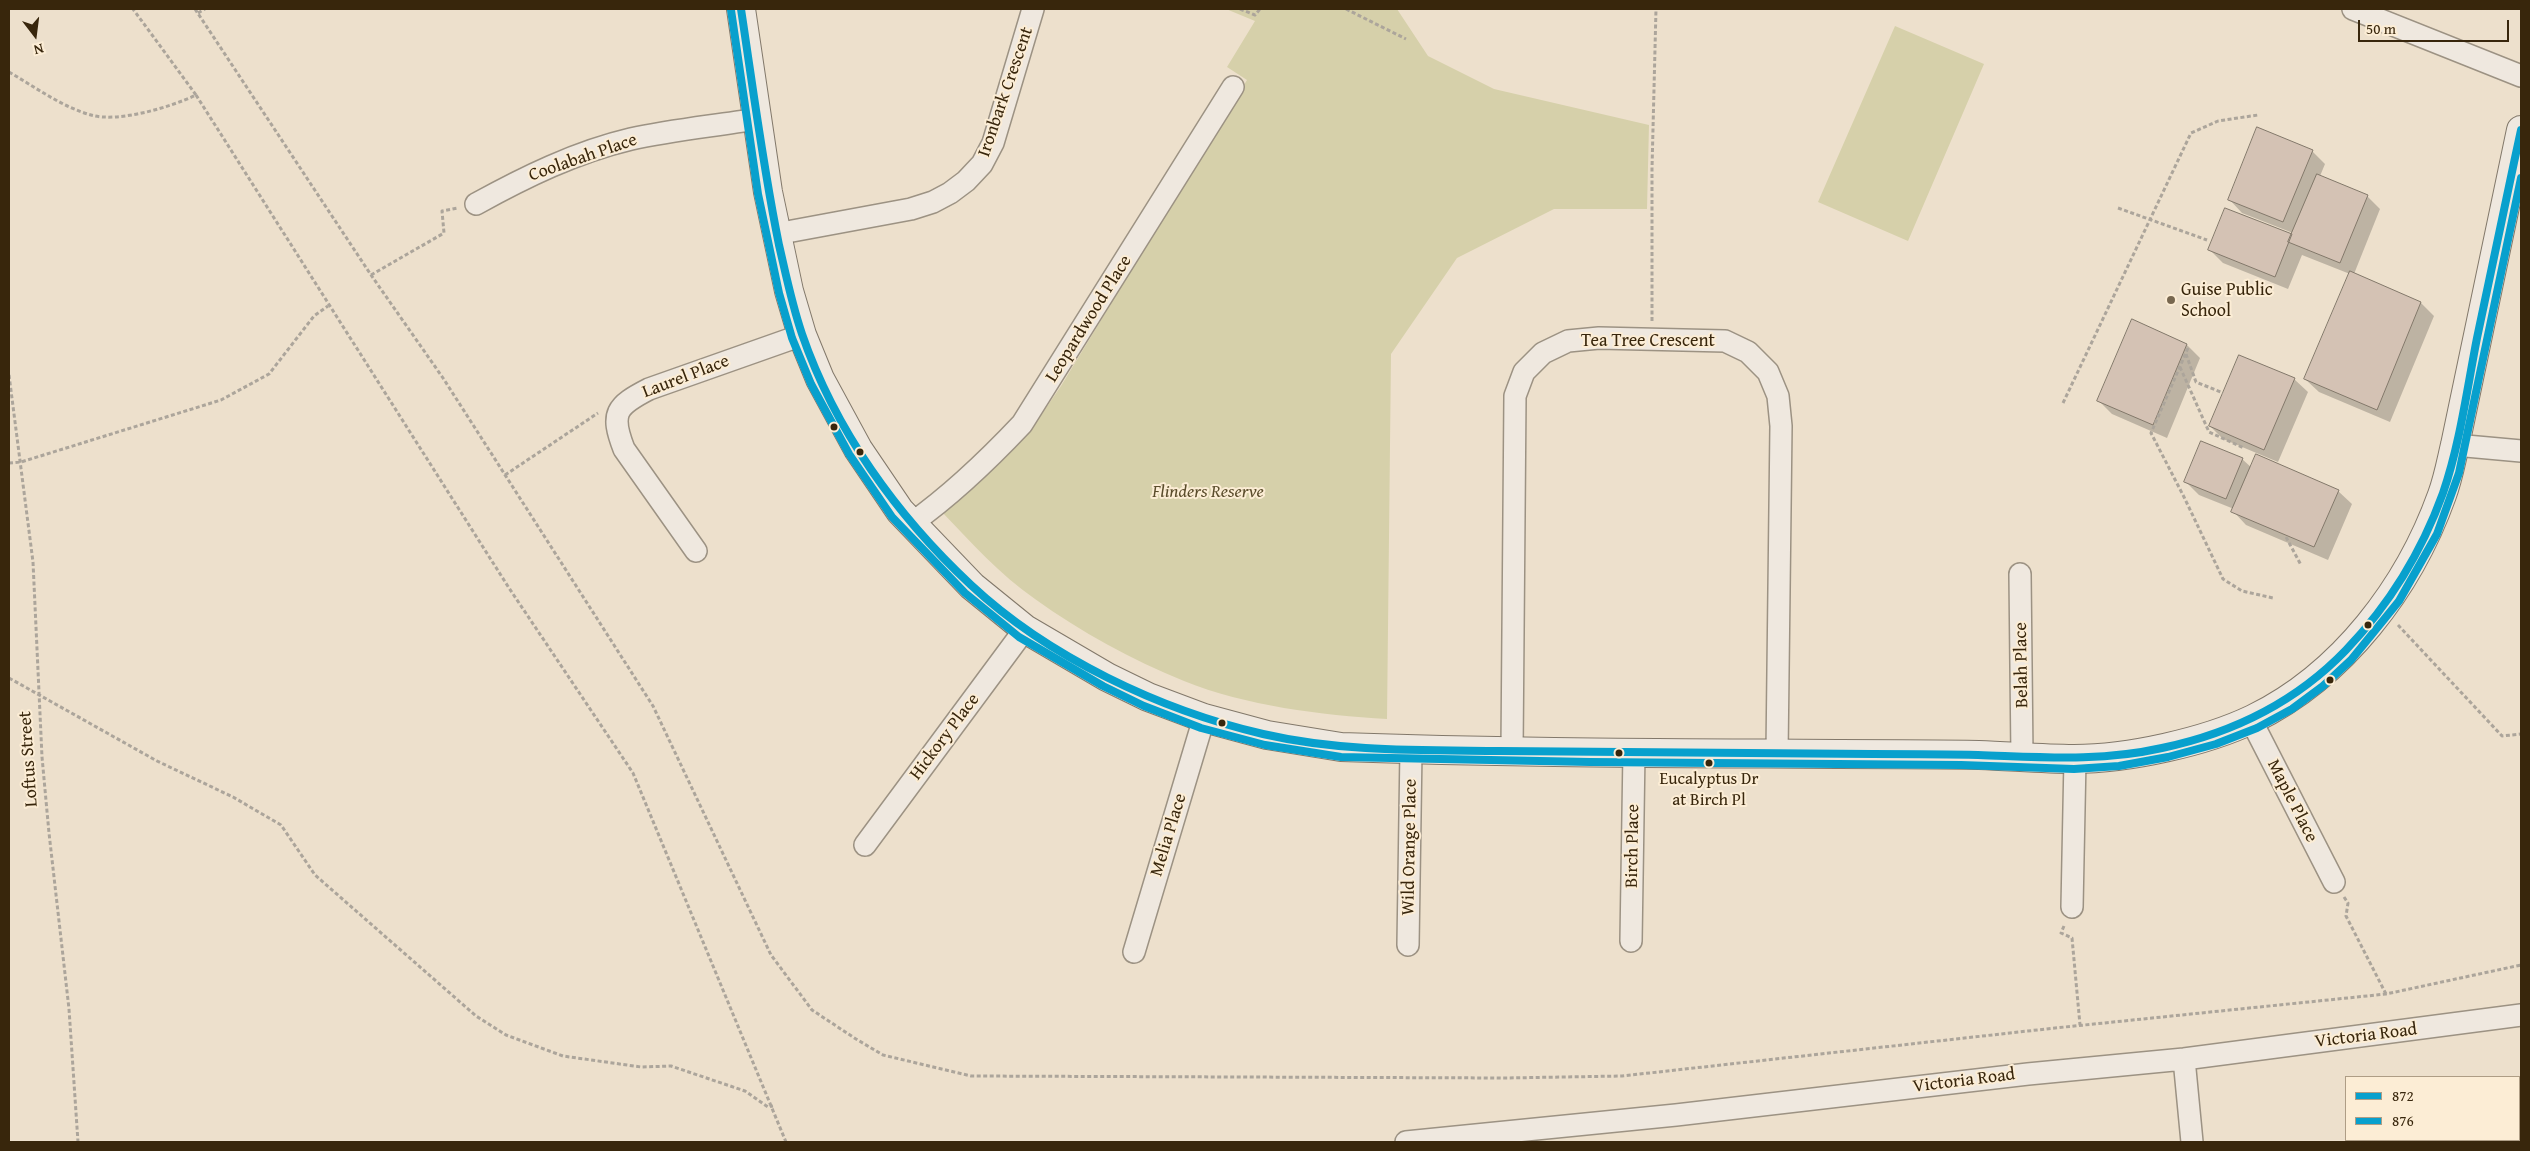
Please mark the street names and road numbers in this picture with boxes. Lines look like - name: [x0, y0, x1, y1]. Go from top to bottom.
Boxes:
- street label: Ironbark Crescent: [974, 24, 1038, 160]
- street label: Coolabah Place: [526, 129, 640, 187]
- street label: Leopardwood Place: [1041, 252, 1137, 386]
- street label: Tea Tree Crescent: [1581, 330, 1715, 352]
- street label: Laurel Place: [640, 351, 732, 403]
- street label: Belah Place: [2010, 622, 2034, 708]
- street label: Hickory Place: [905, 689, 985, 785]
- street label: Loftus Street: [15, 710, 43, 808]
- street label: Maple Place: [2262, 756, 2322, 846]
- street label: Wild Orange Place: [1398, 778, 1422, 916]
- street label: Melia Place: [1146, 791, 1192, 879]
- street label: Birch Place: [1621, 804, 1645, 888]
- street label: Victoria Road: [2314, 1019, 2418, 1053]
- street label: Victoria Road: [1912, 1064, 2016, 1098]

